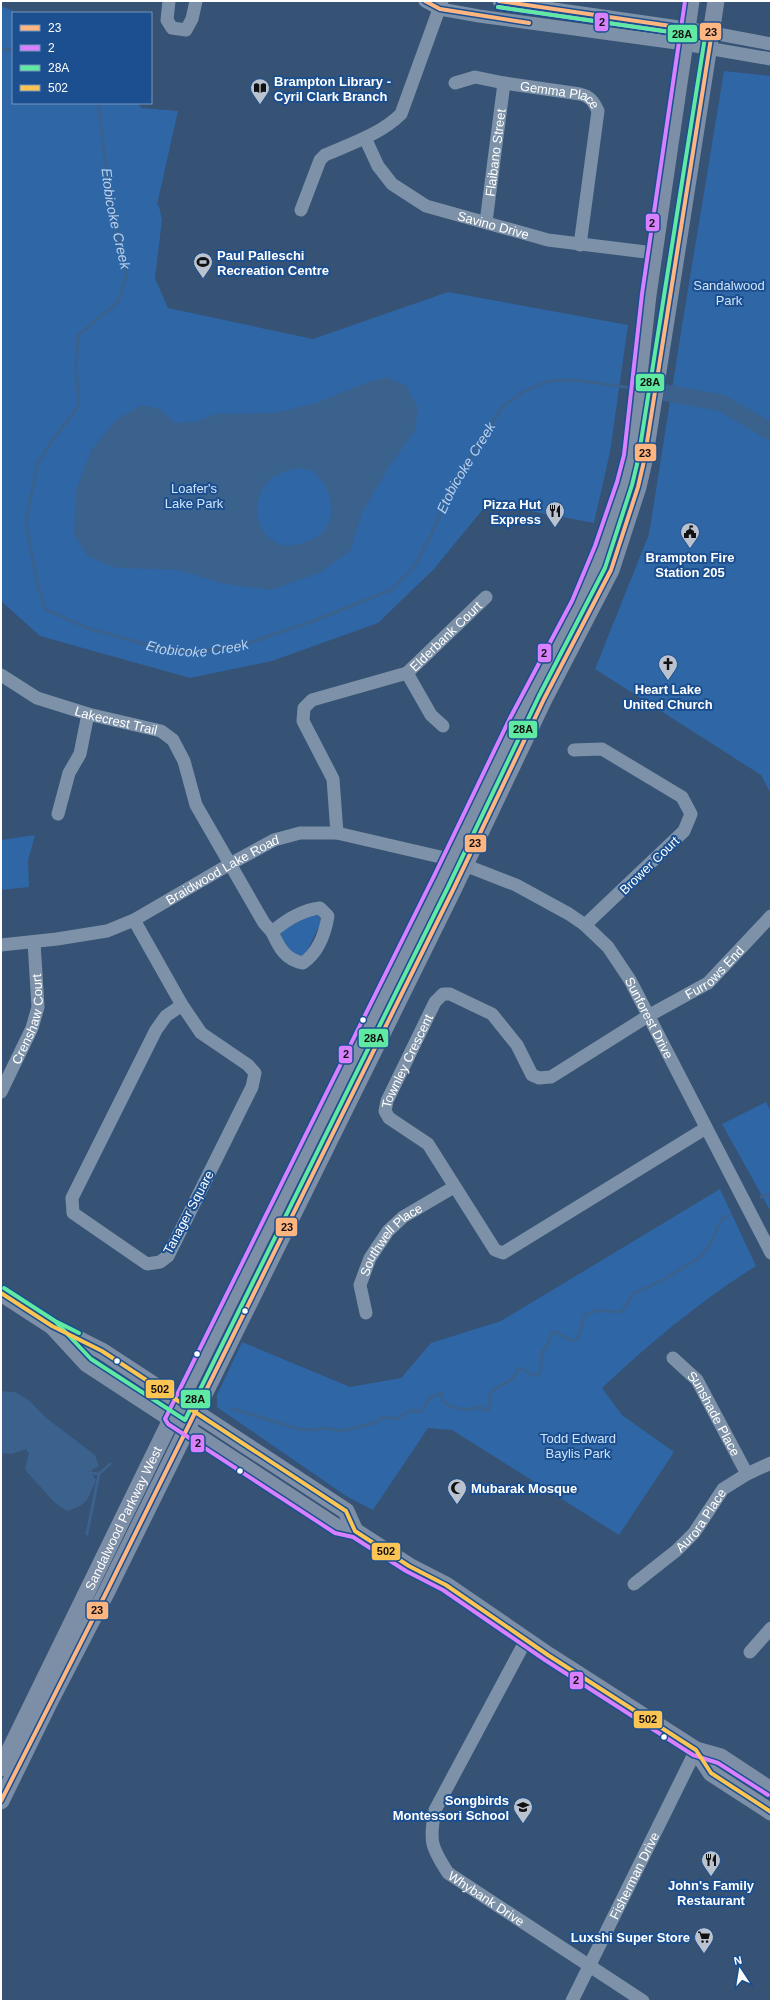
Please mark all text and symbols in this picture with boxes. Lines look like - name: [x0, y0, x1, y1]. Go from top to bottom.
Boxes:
- legend: [12, 12, 152, 104]
- line badge: 2: [594, 12, 609, 32]
- text: 2: [599, 16, 605, 28]
- text: 23: [48, 21, 62, 35]
- line badge: 23: [699, 22, 722, 41]
- line badge: 28A: [667, 24, 698, 43]
- text: 23: [705, 26, 717, 38]
- text: 28A: [672, 28, 692, 40]
- text: 2: [48, 41, 55, 55]
- text: 28A: [48, 61, 69, 75]
- place label: Brampton Library - Cyril Clark Branch: [274, 74, 391, 104]
- library icon: Brampton Library - Cyril Clark Branch: [249, 77, 271, 105]
- street label: Gemma Place: [519, 78, 602, 111]
- text: 502: [48, 81, 68, 95]
- street label: Flaibano Street: [482, 108, 509, 197]
- water label: Etobicoke Creek: [98, 167, 134, 272]
- street label: Savino Drive: [456, 208, 531, 242]
- line badge: 2: [645, 213, 660, 232]
- text: 2: [649, 217, 655, 229]
- place label: Paul Palleschi Recreation Centre: [217, 248, 329, 278]
- sports icon: Paul Palleschi Recreation Centre: [192, 251, 214, 279]
- park label: Sandalwood Park: [693, 278, 765, 308]
- line badge: 28A: [635, 373, 665, 392]
- text: 28A: [640, 376, 660, 388]
- water label: Etobicoke Creek: [433, 418, 499, 516]
- line badge: 23: [634, 443, 657, 462]
- text: 23: [639, 447, 651, 459]
- park label: Loafer's Lake Park: [165, 481, 224, 511]
- place label: Pizza Hut Express: [483, 497, 542, 527]
- restaurant icon: Pizza Hut Express: [544, 500, 566, 528]
- public building icon: Brampton Fire Station 205: [679, 521, 701, 549]
- place label: Brampton Fire Station 205: [646, 550, 734, 580]
- street label: Elderbank Court: [407, 598, 485, 674]
- water label: Etobicoke Creek: [144, 635, 251, 660]
- line badge: 2: [537, 643, 552, 663]
- text: 2: [541, 647, 547, 659]
- church icon: Heart Lake United Church: [657, 653, 679, 681]
- place label: Heart Lake United Church: [623, 682, 713, 712]
- street label: Lakecrest Trail: [73, 703, 159, 738]
- line badge: 28A: [508, 720, 538, 739]
- text: 28A: [513, 723, 533, 735]
- street label: Braidwood Lake Road: [163, 832, 281, 908]
- street label: Brower Court: [617, 833, 682, 897]
- line badge: 23: [464, 834, 487, 853]
- text: 23: [469, 837, 481, 849]
- street label: Furrows End: [682, 943, 747, 1002]
- street label: Crenshaw Court: [9, 973, 46, 1067]
- street label: Sunforest Drive: [622, 975, 676, 1061]
- street label: Townley Crescent: [379, 1011, 436, 1109]
- unlabelled marker: [358, 1015, 368, 1025]
- line badge: 28A: [358, 1028, 389, 1048]
- text: 28A: [364, 1032, 384, 1044]
- line badge: 2: [338, 1045, 353, 1064]
- text: 2: [343, 1048, 349, 1060]
- street label: Tanager Square: [160, 1168, 217, 1257]
- street label: Southwell Place: [357, 1200, 425, 1278]
- line badge: 23: [275, 1217, 298, 1237]
- text: 23: [281, 1221, 293, 1233]
- unlabelled marker: [240, 1306, 250, 1316]
- unlabelled marker: [192, 1349, 202, 1359]
- unlabelled marker: [112, 1356, 122, 1366]
- street label: Sunshade Place: [684, 1368, 743, 1459]
- line badge: 502: [145, 1379, 175, 1399]
- text: 502: [151, 1383, 169, 1395]
- line badge: 28A: [180, 1389, 211, 1409]
- text: 28A: [185, 1393, 205, 1405]
- park label: Todd Edward Baylis Park: [540, 1431, 616, 1461]
- line badge: 2: [190, 1434, 205, 1453]
- text: 2: [195, 1437, 201, 1449]
- street label: Sandalwood Parkway West: [82, 1444, 165, 1593]
- unlabelled marker: [235, 1466, 245, 1476]
- mosque icon: Mubarak Mosque: [446, 1477, 468, 1505]
- place label: Mubarak Mosque: [471, 1481, 577, 1496]
- street label: Aurora Place: [672, 1486, 729, 1555]
- line badge: 502: [371, 1542, 401, 1561]
- text: 502: [377, 1545, 395, 1557]
- line badge: 23: [86, 1601, 109, 1620]
- text: 23: [91, 1604, 103, 1616]
- line badge: 2: [569, 1671, 584, 1690]
- text: 2: [573, 1674, 579, 1686]
- line badge: 502: [633, 1710, 663, 1729]
- text: 502: [639, 1713, 657, 1725]
- unlabelled marker: [659, 1732, 669, 1742]
- place label: Songbirds Montessori School: [393, 1793, 509, 1823]
- school or university icon: Songbirds Montessori School: [512, 1796, 534, 1824]
- street label: Fisherman Drive: [607, 1830, 662, 1922]
- restaurant icon: John's Family Restaurant: [700, 1849, 722, 1877]
- street label: Whybank Drive: [445, 1868, 527, 1929]
- place label: John's Family Restaurant: [668, 1878, 755, 1908]
- supermarket icon: Luxshi Super Store: [693, 1926, 715, 1954]
- place label: Luxshi Super Store: [571, 1930, 690, 1945]
- north arrow: [720, 1950, 760, 1990]
- text: N: [733, 1954, 743, 1967]

